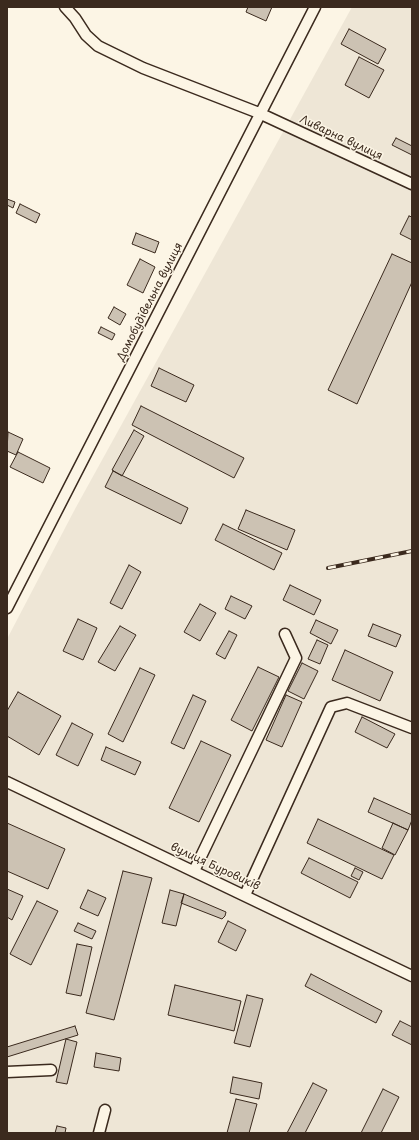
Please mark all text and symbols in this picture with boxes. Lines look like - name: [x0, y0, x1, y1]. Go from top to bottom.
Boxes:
- street label: Ливарна вулиця: [297, 113, 385, 163]
- street label: Домобудівельна вулиця: [114, 241, 186, 363]
- street label: вулиця Буровиків: [168, 840, 262, 894]

